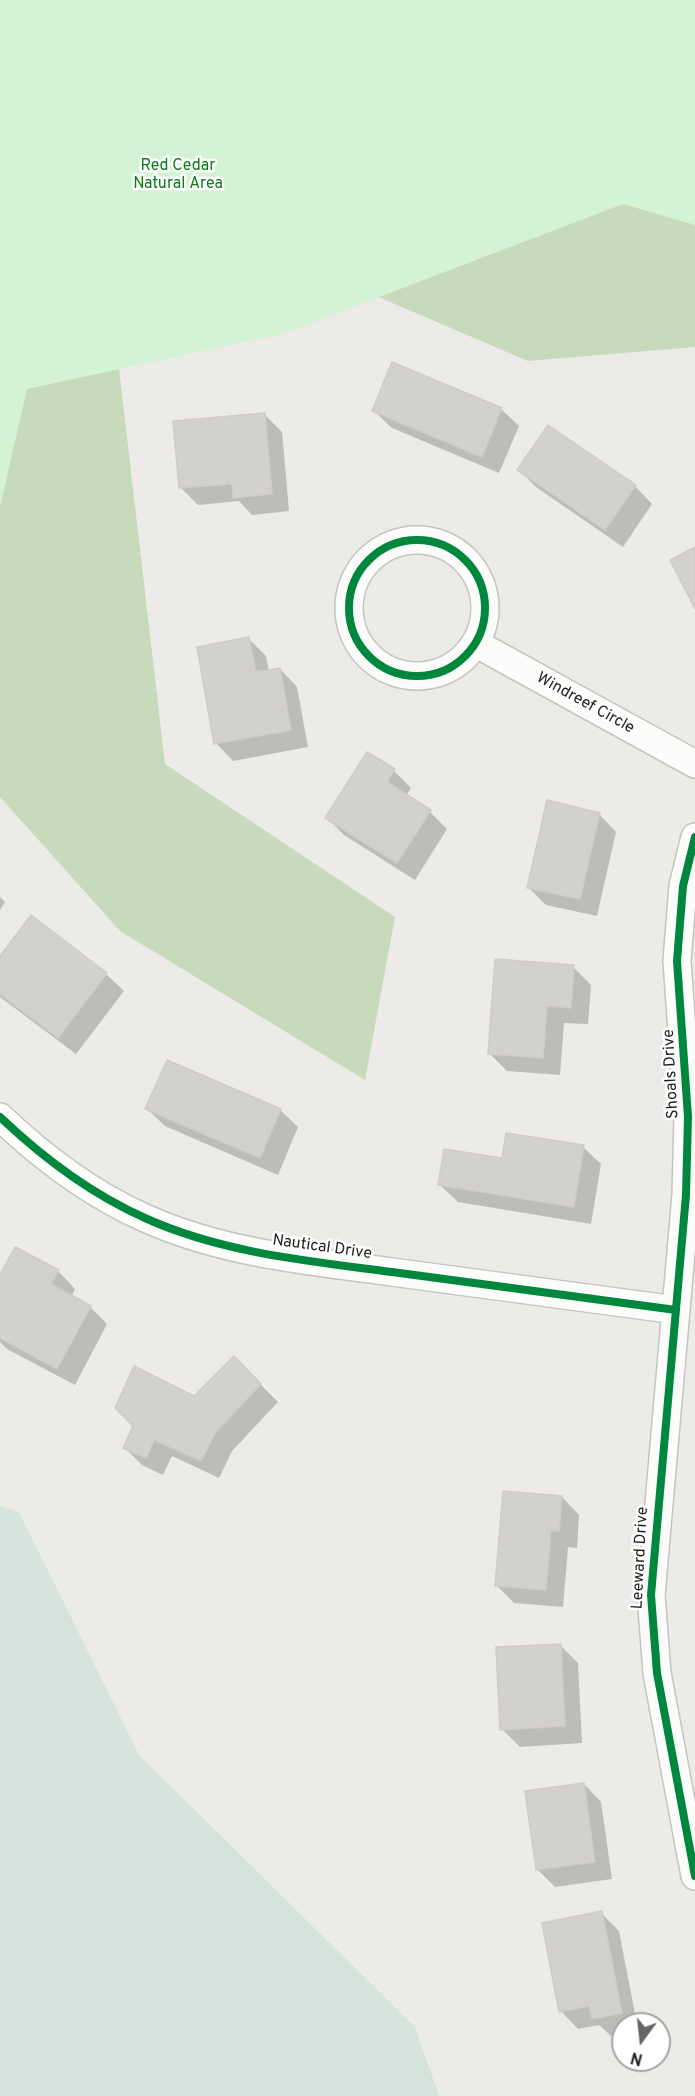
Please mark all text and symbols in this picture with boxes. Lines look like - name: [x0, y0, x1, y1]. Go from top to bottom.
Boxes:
- park label: Red Cedar Natural Area: [133, 157, 223, 195]
- street label: Windreef Circle: [533, 669, 637, 739]
- street label: Shoals Drive: [660, 1029, 684, 1119]
- street label: Nautical Drive: [271, 1232, 373, 1264]
- street label: Leeward Drive: [629, 1506, 653, 1610]
- north arrow: [611, 2012, 671, 2072]
- text: N: [629, 2046, 645, 2069]

